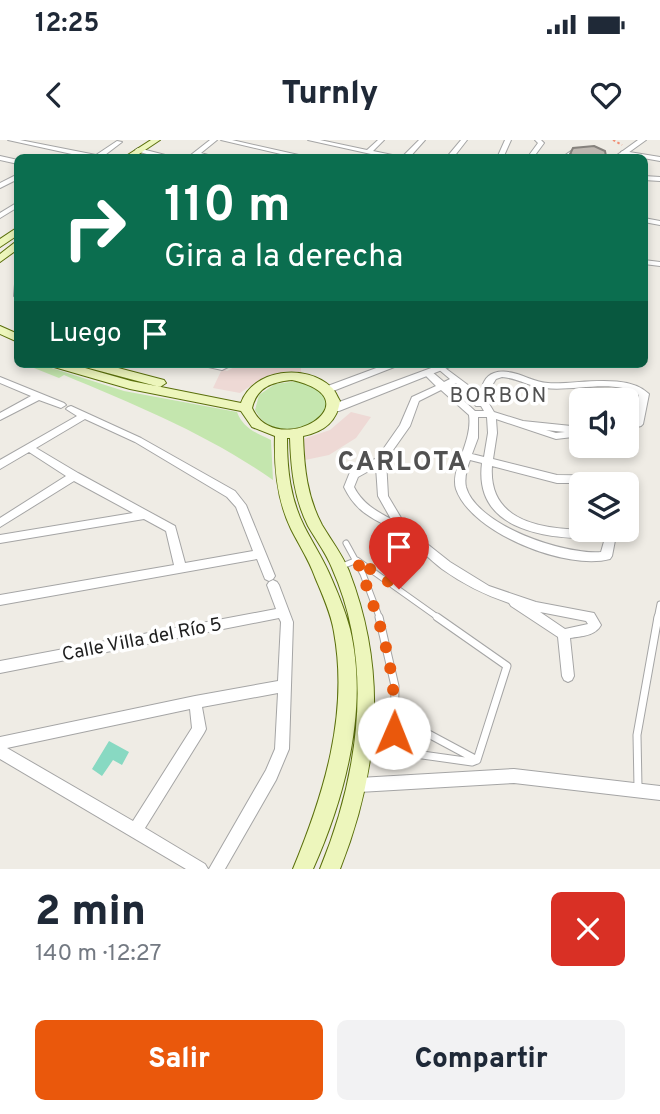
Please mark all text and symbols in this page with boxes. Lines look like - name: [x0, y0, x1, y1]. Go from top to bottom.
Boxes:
- text: 12:25: [35, 8, 99, 41]
- text: Turnly: [282, 75, 378, 115]
- icon: back: [35, 76, 73, 114]
- icon: heart: [587, 76, 625, 114]
- text: 110 m: [164, 177, 291, 239]
- icon: right: [49, 182, 140, 273]
- text: Gira a la derecha: [164, 238, 403, 278]
- icon: arrive: [136, 315, 174, 353]
- text: Luego: [49, 318, 122, 351]
- district label: BORBON: [450, 383, 548, 410]
- map controls: [569, 388, 639, 542]
- button: sound: [569, 388, 639, 458]
- district label: CARLOTA: [338, 447, 468, 480]
- button: layers: [569, 472, 639, 542]
- pin: [369, 517, 429, 589]
- icon: arrive: [380, 528, 418, 566]
- street label: Calle Villa del Río 5: [60, 613, 224, 667]
- position arrow: [357, 696, 431, 770]
- text: 2 min: [35, 887, 146, 940]
- button: close: [551, 892, 625, 966]
- text: 140 m · 12:27: [35, 940, 162, 969]
- button: Salir: [35, 1020, 323, 1100]
- button: Compartir: [337, 1020, 625, 1100]

